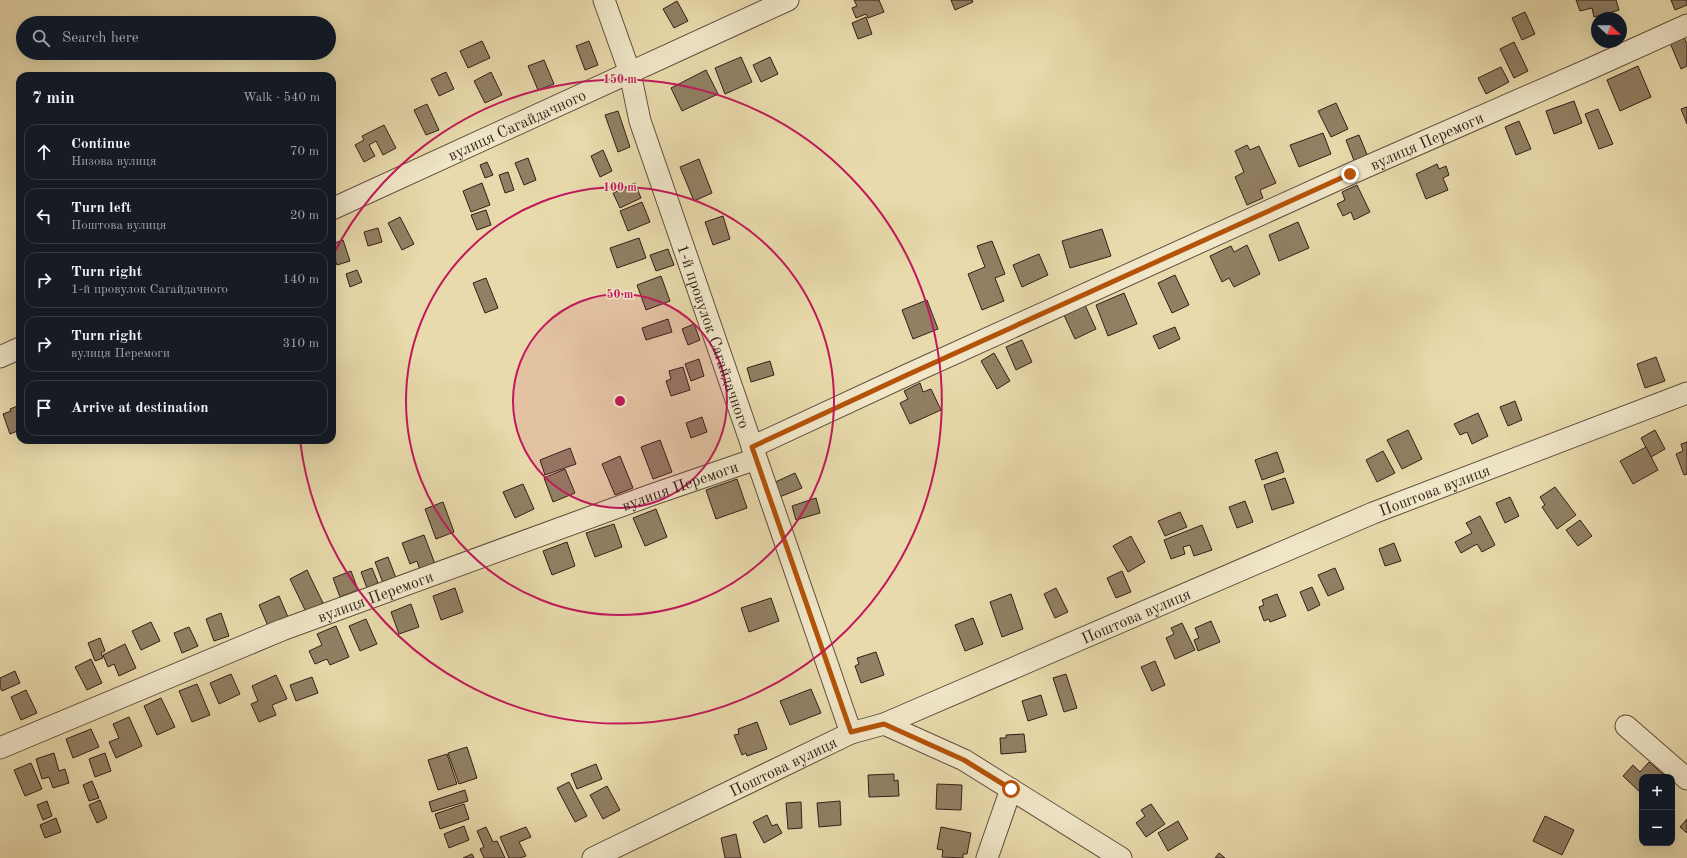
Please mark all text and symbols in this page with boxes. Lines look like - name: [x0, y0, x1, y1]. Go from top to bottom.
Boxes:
- north arrow: [1591, 12, 1627, 48]
- search box: [16, 16, 336, 60]
- icon: search: [30, 27, 52, 49]
- text: Search here: [62, 31, 139, 46]
- text: 150 m: [603, 73, 637, 86]
- street label: вулиця Сагайдачного: [446, 88, 589, 165]
- text: 7 min: [32, 90, 75, 107]
- text: Walk · 540 m: [243, 91, 320, 104]
- street label: вулиця Перемоги: [1368, 110, 1486, 174]
- text: Continue: [71, 137, 130, 152]
- icon: ahead: [33, 141, 55, 163]
- text: 70 m: [290, 145, 319, 158]
- text: Низова вулиця: [71, 155, 156, 168]
- route end: [1341, 165, 1359, 183]
- text: 100 m: [603, 182, 637, 194]
- text: Turn left: [71, 201, 131, 216]
- icon: left: [33, 205, 55, 227]
- text: 20 m: [290, 209, 319, 222]
- text: Поштова вулиця: [71, 219, 166, 232]
- street label: 1-й провулок Сагайдачного: [673, 243, 751, 431]
- text: Turn right: [71, 265, 142, 280]
- icon: right: [33, 269, 55, 291]
- text: 140 m: [282, 273, 319, 286]
- text: 1-й провулок Сагайдачного: [71, 283, 228, 296]
- text: 50 m: [607, 288, 634, 301]
- text: Turn right: [71, 329, 142, 344]
- icon: right: [33, 333, 55, 355]
- text: 310 m: [282, 337, 319, 350]
- text: вулиця Перемоги: [71, 347, 170, 360]
- centre of rings: [613, 394, 627, 408]
- icon: arrive: [33, 397, 55, 419]
- text: Arrive at destination: [71, 401, 209, 416]
- street label: вулиця Перемоги: [620, 460, 741, 515]
- street label: Поштова вулиця: [1377, 463, 1493, 520]
- street label: вулиця Перемоги: [316, 569, 436, 626]
- street label: Поштова вулиця: [1079, 587, 1194, 648]
- street label: Поштова вулиця: [727, 735, 840, 801]
- map controls: [1639, 774, 1675, 846]
- button: +: [1639, 774, 1675, 810]
- route start: [1002, 780, 1020, 798]
- button: −: [1639, 810, 1675, 846]

